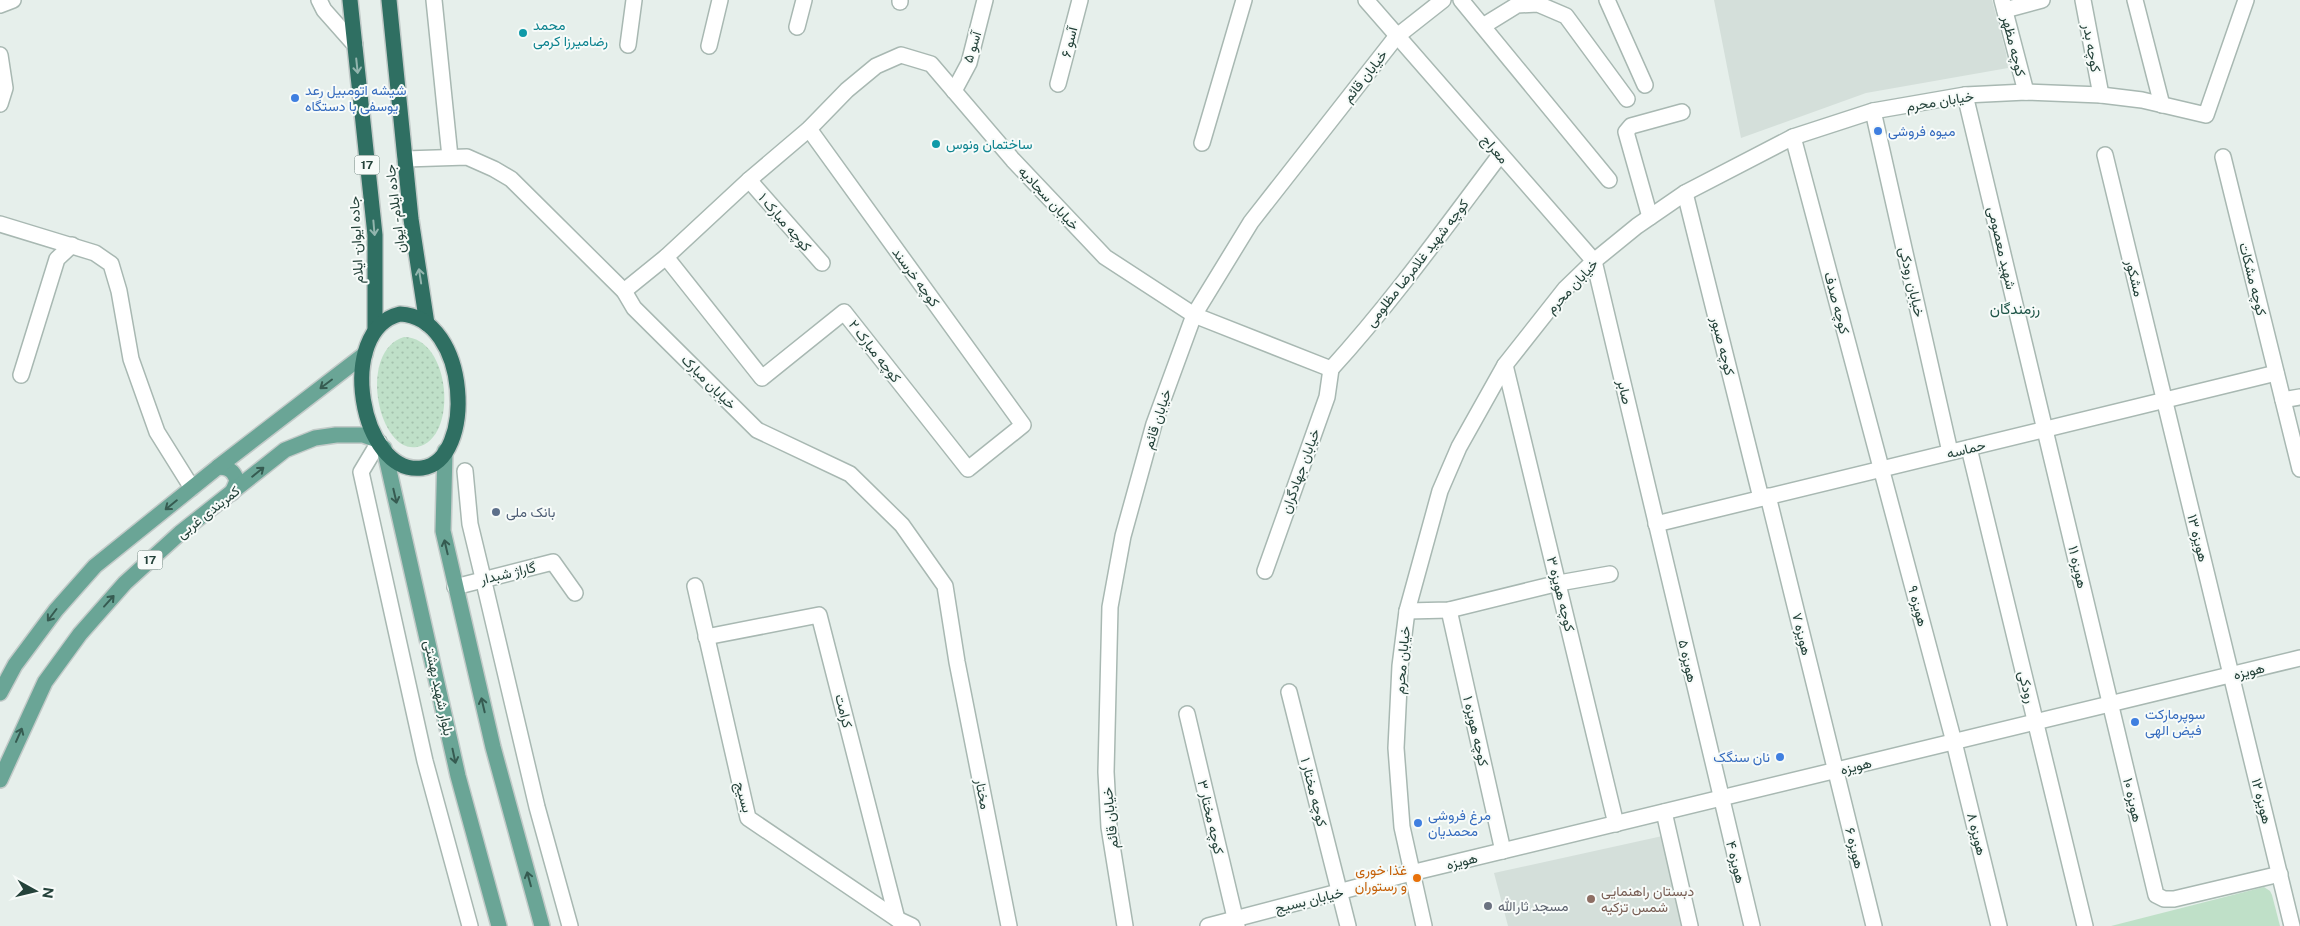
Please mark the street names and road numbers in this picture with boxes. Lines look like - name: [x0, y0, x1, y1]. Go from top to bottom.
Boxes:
- street label: کوچه مظهر: [1997, 13, 2029, 78]
- street label: کوچه بدر: [2078, 22, 2104, 74]
- street label: آسو ۶: [1058, 23, 1082, 59]
- street label: آسو ۵: [960, 28, 986, 65]
- street label: خیابان قائم: [1340, 47, 1391, 106]
- street label: خیابان محرم: [1905, 88, 1975, 115]
- street label: معراج: [1476, 131, 1512, 168]
- road number: 17: [354, 156, 380, 174]
- street label: جاده ایلام - ایوان: [382, 163, 409, 254]
- street label: خیابان سجادیه: [1015, 163, 1083, 234]
- street label: کوچه مبارک ۱: [754, 190, 815, 256]
- street label: جاده ایوان- ایلام: [346, 196, 367, 284]
- street label: کوچه شهید غلامرضا مظلومی: [1362, 196, 1473, 331]
- street label: شهید معصومی: [1984, 205, 2019, 291]
- street label: کوچه مشکات: [2234, 241, 2270, 318]
- street label: کوچه خرسند: [888, 244, 943, 311]
- street label: خیابان رودکی: [1895, 245, 1928, 319]
- street label: خیابان محرم: [1543, 256, 1602, 317]
- street label: مشکور: [2121, 257, 2147, 298]
- street label: کوچه صدف: [1819, 270, 1853, 336]
- street label: کوچه صبور: [1706, 314, 1738, 378]
- street label: کوچه مبارک ۲: [844, 317, 904, 387]
- street label: خیابان مبارک: [678, 351, 740, 413]
- street label: صابر: [1613, 377, 1636, 406]
- street label: خیابان قائم: [1140, 387, 1175, 451]
- street label: خیابان جهادگران: [1277, 427, 1324, 516]
- street label: حماسه: [1945, 436, 1987, 462]
- street label: کمربندی غربی: [173, 482, 243, 542]
- street label: هویزه ۱۳: [2183, 513, 2212, 564]
- street label: هویزه ۱۱: [2064, 544, 2091, 590]
- road number: 17: [138, 550, 162, 570]
- street label: کوچه هویزه ۳: [1542, 555, 1578, 634]
- street label: گاراژ شبدار: [478, 559, 538, 588]
- street label: هویزه ۹: [1904, 584, 1931, 629]
- street label: هویزه ۷: [1788, 611, 1815, 657]
- street label: خیابان محرم: [1391, 625, 1414, 695]
- street label: هویزه ۵: [1674, 638, 1701, 684]
- street label: بلوار شهید بهشتی: [420, 639, 457, 737]
- street label: هویزه: [2232, 659, 2267, 684]
- street label: رودکی: [2014, 669, 2039, 705]
- street label: کرامت: [831, 692, 856, 730]
- street label: کوچه هویزه ۱: [1458, 694, 1492, 768]
- street label: هویزه: [1839, 754, 1874, 779]
- street label: کوچه مختار ۱: [1296, 756, 1330, 829]
- street label: مختار: [971, 776, 994, 811]
- street label: هویزه ۱۰: [2119, 776, 2146, 824]
- street label: هویزه ۱۲: [2248, 777, 2275, 826]
- street label: کوچه مختار ۳: [1193, 778, 1227, 856]
- street label: بسیج: [729, 780, 756, 815]
- street label: خیابان قائم: [1099, 786, 1122, 850]
- street label: هویزه ۸: [1963, 811, 1990, 857]
- street label: هویزه ۶: [1841, 826, 1868, 871]
- street label: هویزه ۴: [1722, 839, 1749, 885]
- street label: هویزه: [1445, 849, 1480, 874]
- street label: خیابان بسیج: [1273, 884, 1346, 919]

